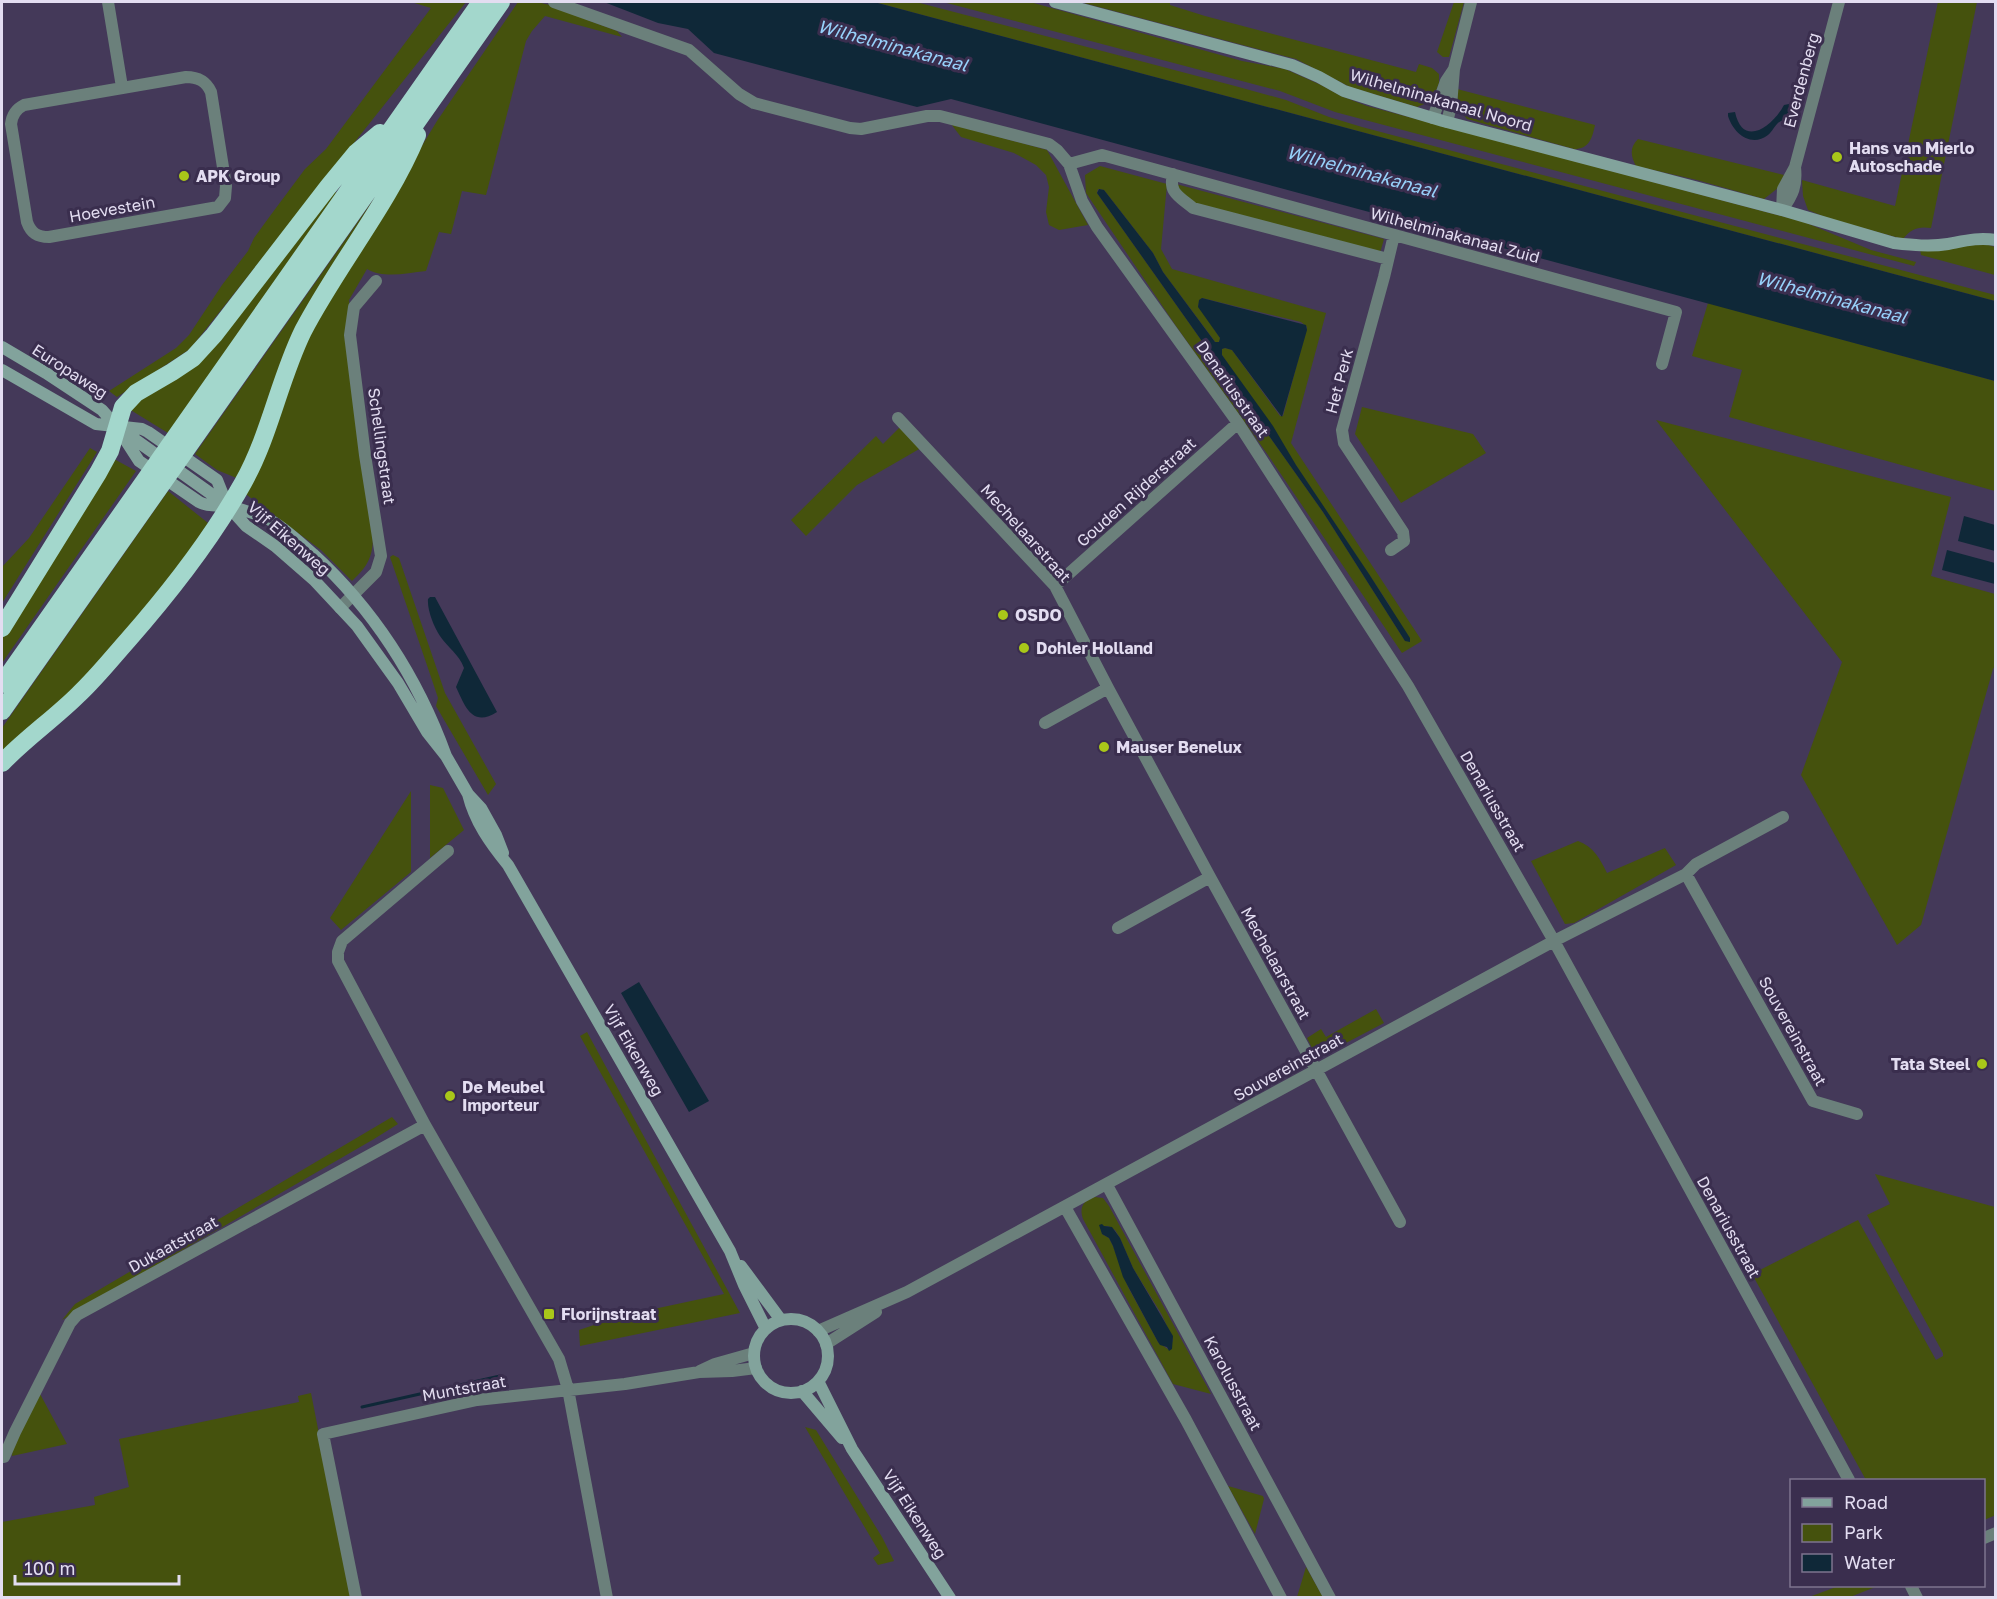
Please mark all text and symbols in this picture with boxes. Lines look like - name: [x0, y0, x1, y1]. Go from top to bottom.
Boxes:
- water label: Wilhelminakanaal: [816, 14, 972, 76]
- street label: Everdenberg: [1779, 30, 1823, 130]
- street label: Wilhelminakanaal Noord: [1348, 64, 1534, 136]
- place label: Hans van Mierlo Autoschade: [1849, 138, 1975, 176]
- water label: Wilhelminakanaal: [1285, 140, 1441, 202]
- marker: Hans van Mierlo Autoschade: [1830, 150, 1844, 164]
- place label: APK Group: [196, 166, 281, 186]
- marker: APK Group: [177, 169, 191, 183]
- street label: Hoevestein: [67, 192, 157, 226]
- street label: Wilhelminakanaal Zuid: [1368, 203, 1542, 267]
- water label: Wilhelminakanaal: [1755, 266, 1911, 328]
- street label: Denariusstraat: [1192, 337, 1274, 441]
- street label: Europaweg: [29, 339, 111, 403]
- street label: Het Perk: [1321, 346, 1357, 416]
- street label: Schellingstraat: [364, 386, 400, 506]
- street label: Gouden Rijderstraat: [1072, 433, 1200, 551]
- street label: Mechelaarstraat: [977, 480, 1075, 586]
- street label: Vijf Eikenweg: [244, 497, 334, 579]
- place label: OSDO: [1015, 605, 1062, 625]
- marker: OSDO: [996, 608, 1010, 622]
- place label: Dohler Holland: [1036, 638, 1153, 658]
- marker: Dohler Holland: [1017, 641, 1031, 655]
- place label: Mauser Benelux: [1116, 737, 1242, 757]
- marker: Mauser Benelux: [1097, 740, 1111, 754]
- street label: Denariusstraat: [1456, 747, 1530, 855]
- street label: Mechelaarstraat: [1237, 903, 1315, 1023]
- street label: Souvereinstraat: [1755, 973, 1831, 1089]
- street label: Vijf Eikenweg: [600, 1000, 668, 1100]
- street label: Souvereinstraat: [1230, 1029, 1346, 1105]
- place label: Tata Steel: [1891, 1054, 1971, 1074]
- marker: Tata Steel: [1975, 1057, 1989, 1071]
- place label: De Meubel Importeur: [462, 1077, 545, 1115]
- marker: De Meubel Importeur: [443, 1089, 457, 1103]
- street label: Denariusstraat: [1693, 1173, 1765, 1281]
- street label: Dukaatstraat: [125, 1211, 221, 1277]
- place label: Florijnstraat: [561, 1304, 656, 1324]
- marker: Florijnstraat: [542, 1307, 556, 1321]
- street label: Karolusstraat: [1200, 1332, 1266, 1434]
- street label: Muntstraat: [421, 1371, 507, 1405]
- street label: Vijf Eikenweg: [879, 1465, 951, 1563]
- legend: [1790, 1479, 1985, 1587]
- text: Road: [1844, 1491, 1888, 1513]
- text: Park: [1844, 1521, 1883, 1543]
- scale bar: [15, 1548, 178, 1586]
- text: Water: [1844, 1551, 1895, 1573]
- text: 100 m: [24, 1557, 75, 1579]

